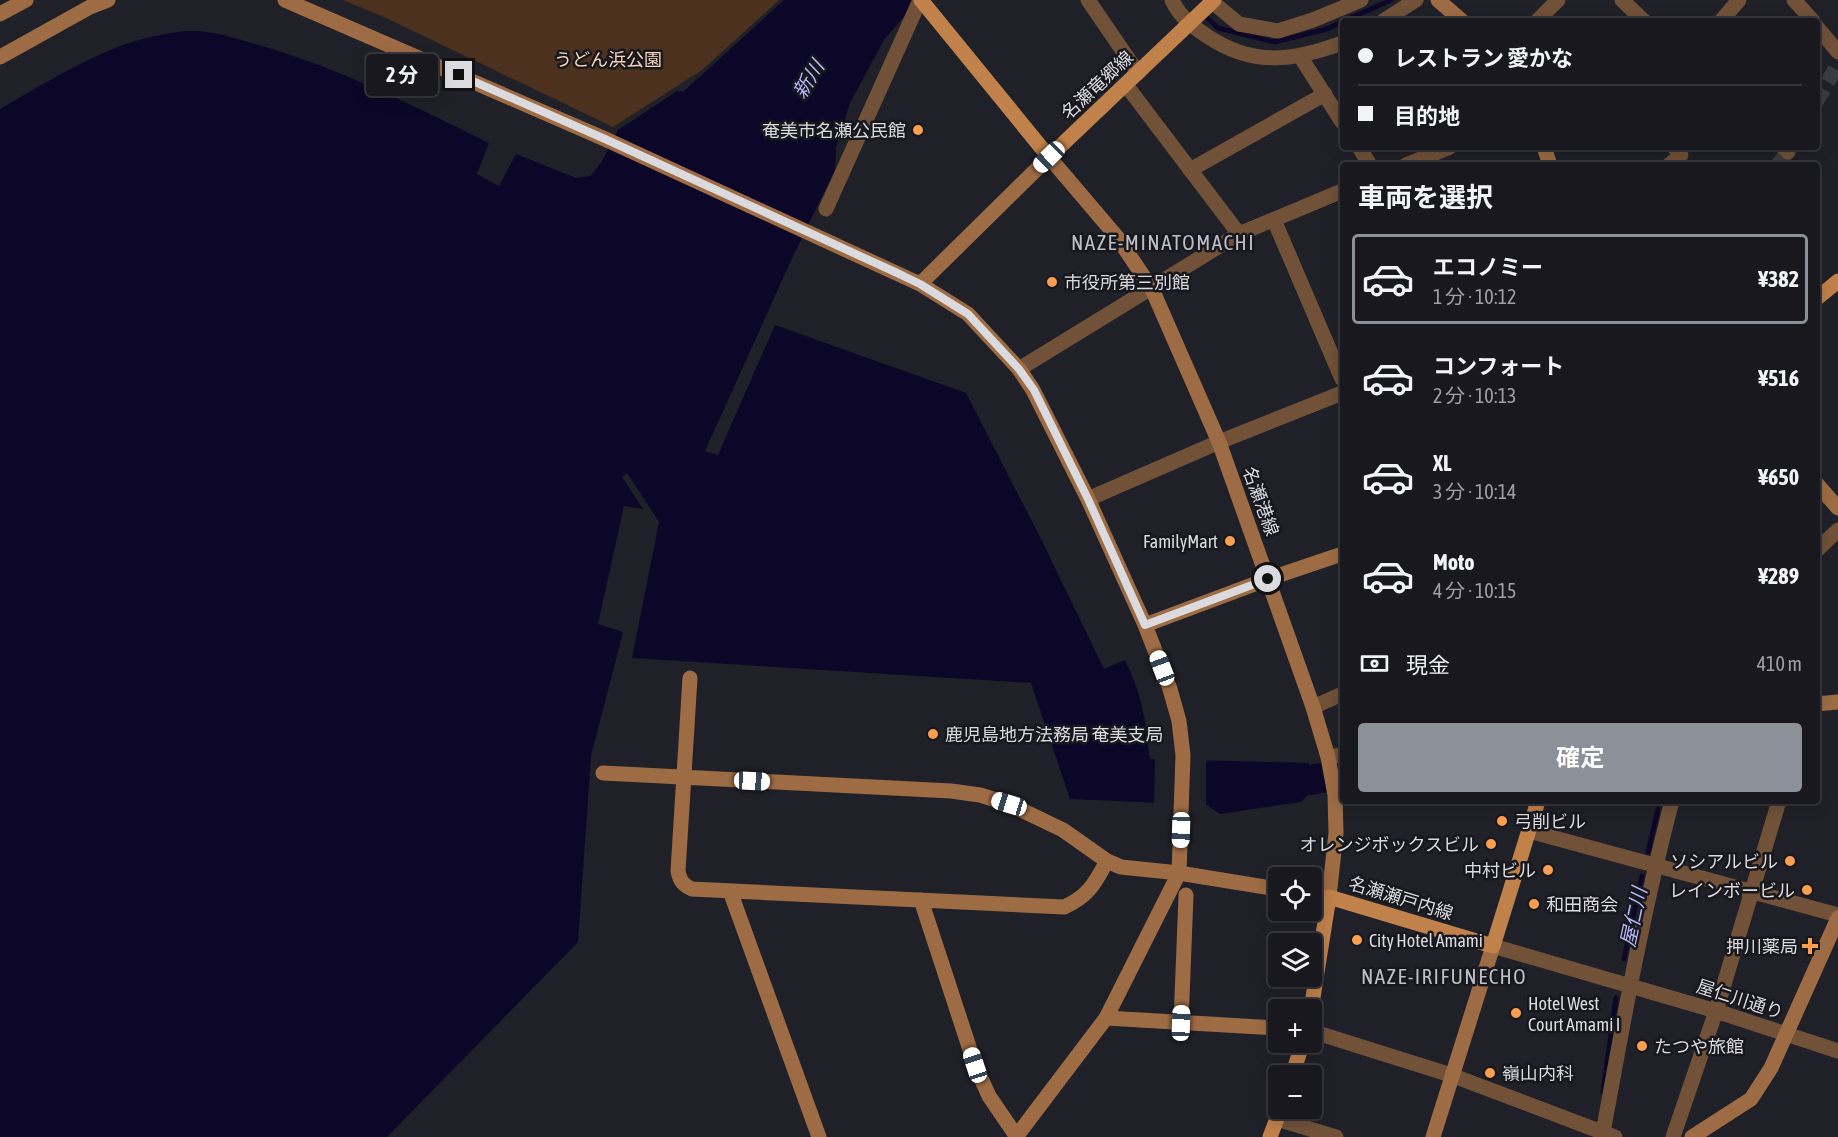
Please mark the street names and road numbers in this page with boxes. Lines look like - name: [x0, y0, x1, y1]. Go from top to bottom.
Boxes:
- street label: 名瀬竜郷線: [1057, 47, 1137, 123]
- street label: 名瀬港線: [1239, 464, 1283, 538]
- street label: 名瀬瀬戸内線: [1346, 872, 1456, 924]
- street label: 屋仁川通り: [1694, 975, 1786, 1023]

